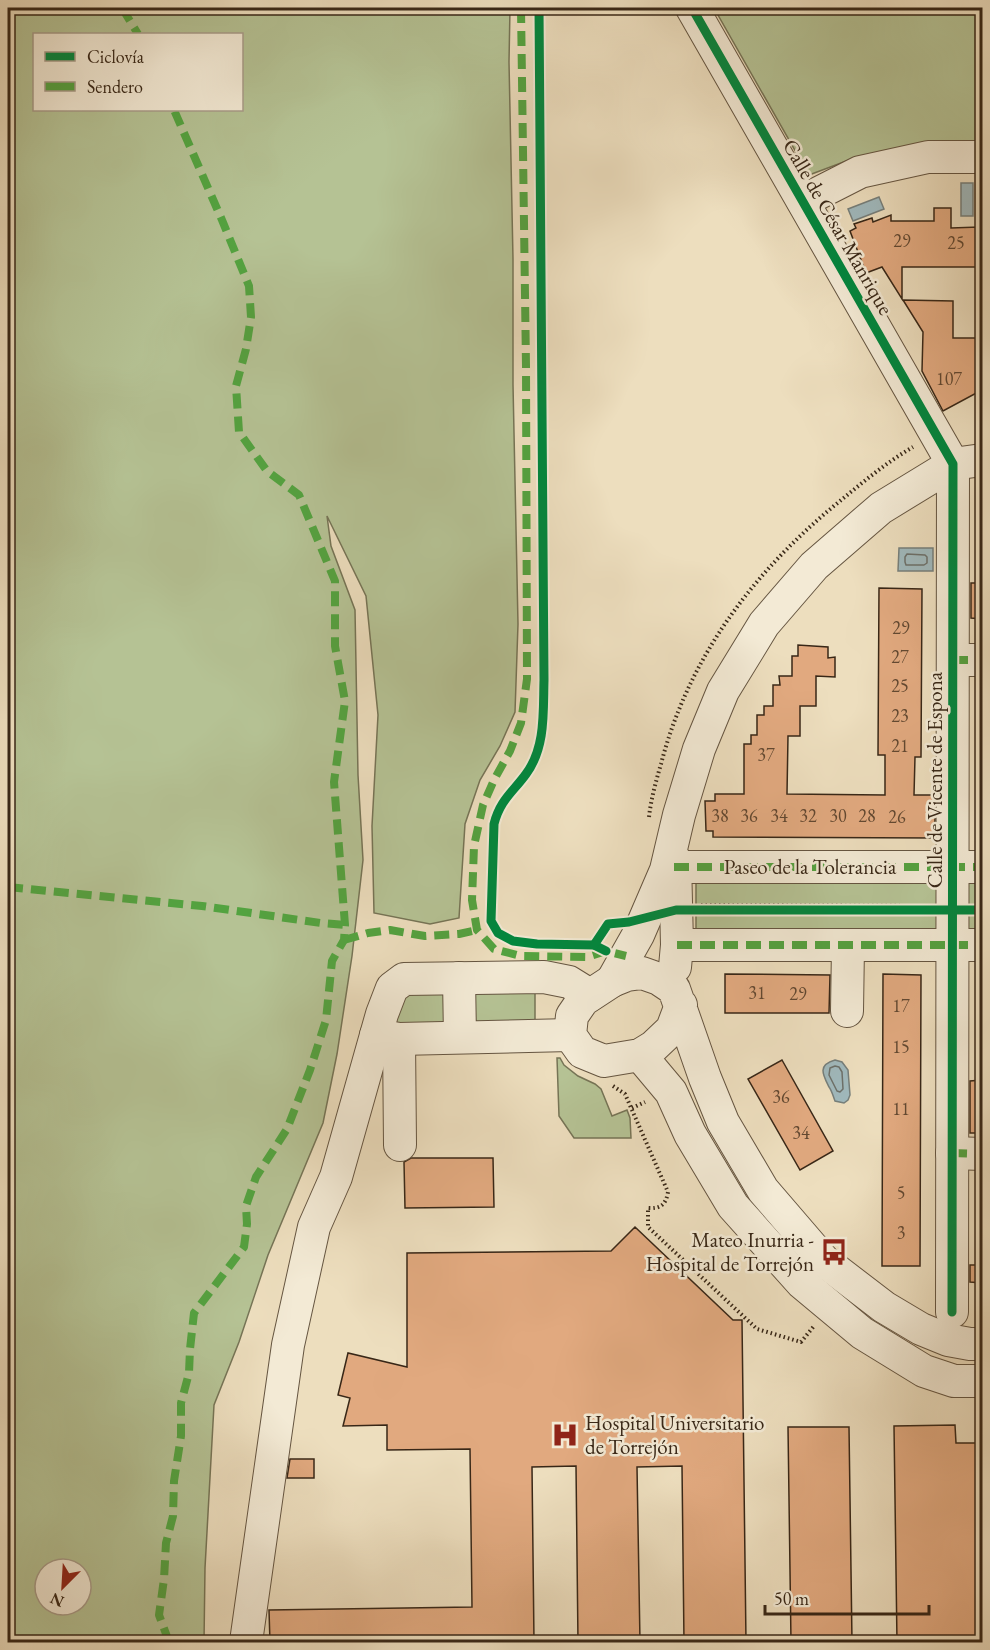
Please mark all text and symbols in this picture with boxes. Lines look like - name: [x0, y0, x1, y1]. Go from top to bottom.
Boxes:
- legend: [33, 33, 243, 111]
- text: Ciclovía: [87, 45, 145, 68]
- text: Sendero: [87, 75, 143, 98]
- street label: Calle de César Manrique: [777, 134, 900, 320]
- house number: 29: [893, 229, 911, 252]
- house number: 25: [947, 231, 965, 254]
- house number: 107: [936, 367, 962, 390]
- house number: 29: [892, 616, 910, 639]
- house number: 27: [891, 645, 909, 668]
- street label: Calle de Vicente de Espona: [921, 671, 948, 888]
- house number: 25: [891, 674, 909, 697]
- house number: 23: [891, 704, 909, 727]
- house number: 21: [891, 734, 909, 757]
- house number: 37: [757, 743, 775, 766]
- house number: 38: [711, 804, 729, 827]
- house number: 36: [740, 804, 758, 827]
- house number: 34: [770, 804, 788, 827]
- house number: 32: [799, 804, 817, 827]
- house number: 30: [829, 804, 847, 827]
- house number: 28: [858, 804, 876, 827]
- house number: 26: [888, 805, 906, 828]
- street label: Paseo de la Tolerancia: [724, 853, 897, 880]
- house number: 31: [748, 981, 766, 1004]
- house number: 29: [789, 982, 807, 1005]
- house number: 17: [892, 994, 910, 1017]
- house number: 15: [892, 1035, 910, 1058]
- house number: 36: [772, 1085, 790, 1108]
- house number: 11: [892, 1097, 910, 1120]
- house number: 34: [792, 1121, 810, 1144]
- house number: 5: [897, 1181, 905, 1204]
- house number: 3: [897, 1221, 905, 1244]
- place label: Mateo Inurria - Hospital de Torrejón: [646, 1226, 814, 1277]
- bus stop icon: Mateo Inurria - Hospital de Torrejón: [819, 1237, 849, 1267]
- place label: Hospital Universitario de Torrejón: [585, 1409, 765, 1460]
- hospital icon: Hospital Universitario de Torrejón: [550, 1420, 580, 1450]
- north arrow: [33, 1557, 93, 1617]
- scale bar: [765, 1578, 928, 1616]
- text: 50 m: [774, 1587, 809, 1610]
- text: N: [47, 1588, 67, 1612]

